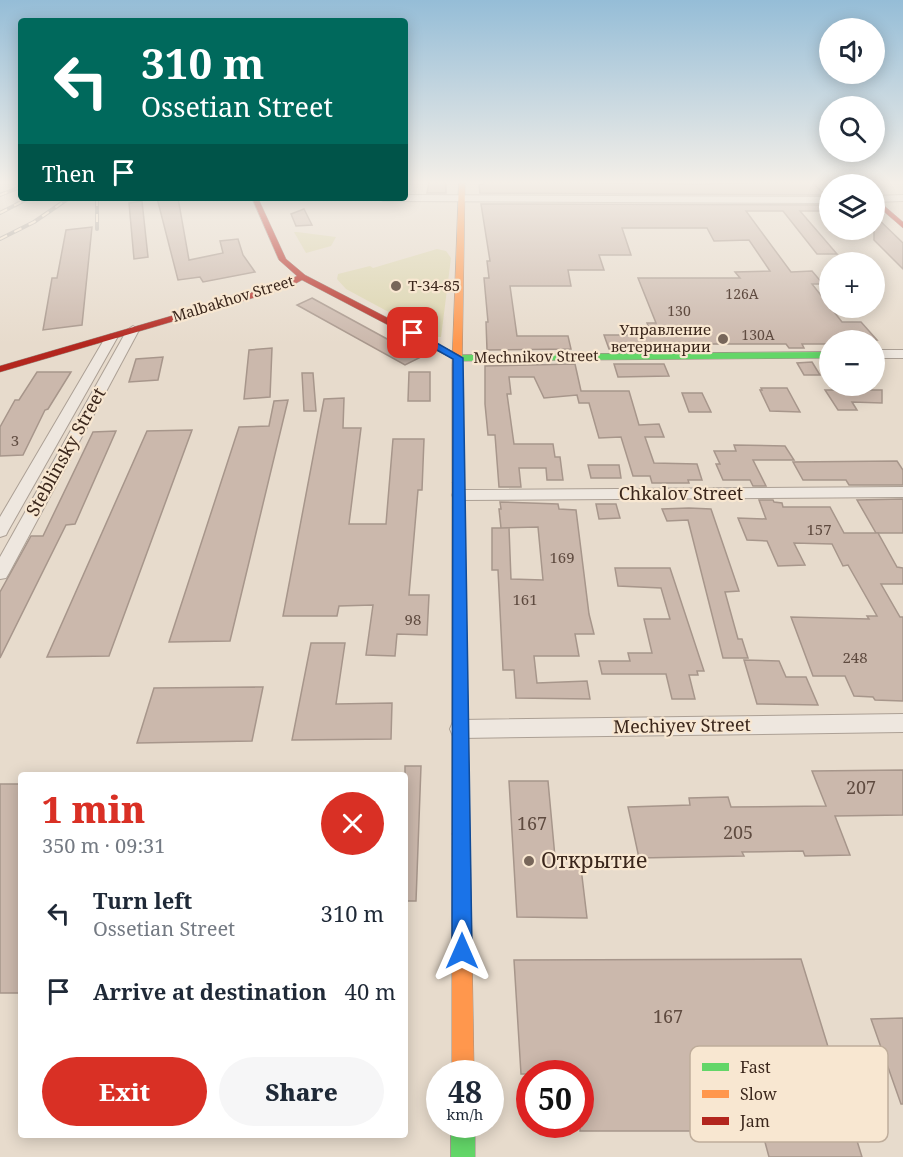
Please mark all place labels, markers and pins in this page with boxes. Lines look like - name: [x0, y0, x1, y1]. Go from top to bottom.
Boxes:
- place label: Т-34-85: [408, 275, 460, 295]
- marker: Т-34-85: [389, 279, 403, 293]
- pin: [387, 307, 438, 358]
- place label: Управление ветеринарии: [611, 319, 711, 356]
- marker: Управление ветеринарии: [716, 332, 730, 346]
- place label: Открытие: [541, 846, 647, 874]
- marker: Открытие: [522, 854, 536, 868]

